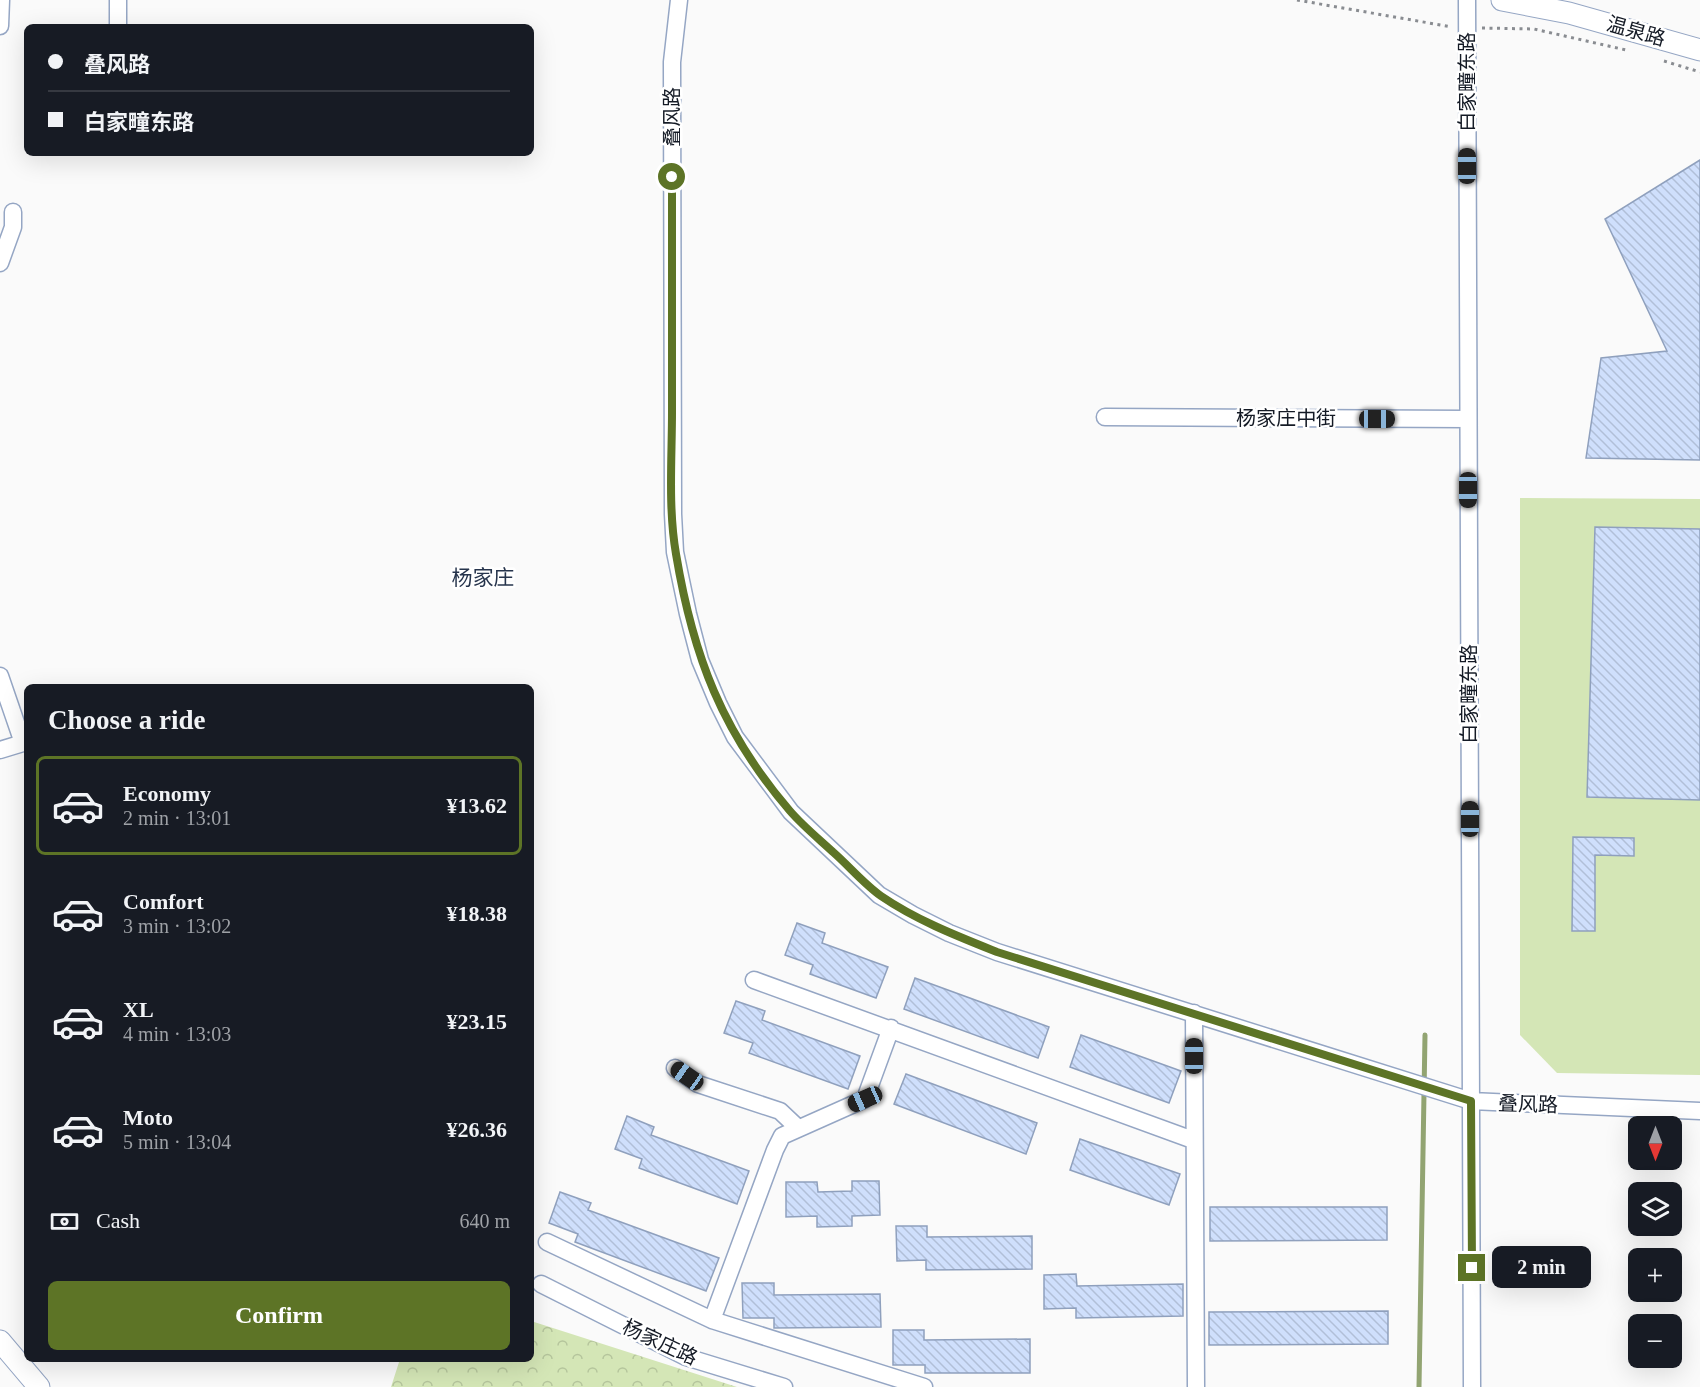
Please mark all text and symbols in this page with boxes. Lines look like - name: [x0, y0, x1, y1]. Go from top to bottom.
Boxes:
- street label: 温泉路: [1604, 12, 1668, 50]
- street label: 白家疃东路: [1456, 32, 1478, 132]
- text: 叠风路: [84, 52, 150, 77]
- street label: 叠风路: [661, 87, 683, 147]
- text: 白家疃东路: [84, 110, 194, 135]
- car: [1458, 148, 1476, 184]
- route start: [658, 163, 685, 190]
- street label: 杨家庄中街: [1236, 407, 1336, 429]
- car: [1359, 410, 1395, 428]
- car: [1459, 472, 1477, 508]
- district label: 杨家庄: [452, 566, 515, 590]
- street label: 白家疃东路: [1458, 644, 1480, 744]
- text: Choose a ride: [48, 705, 206, 735]
- icon: car: [51, 779, 105, 833]
- text: Economy: [123, 781, 211, 806]
- text: ¥13.62: [447, 793, 507, 818]
- car: [1461, 801, 1479, 837]
- text: 2 min · 13:01: [123, 807, 231, 829]
- icon: car: [51, 887, 105, 941]
- text: Comfort: [123, 889, 204, 914]
- text: ¥18.38: [447, 901, 507, 926]
- text: 3 min · 13:02: [123, 915, 231, 937]
- icon: car: [51, 995, 105, 1049]
- text: XL: [123, 997, 154, 1022]
- text: ¥23.15: [447, 1009, 507, 1034]
- text: 4 min · 13:03: [123, 1023, 231, 1045]
- car: [1185, 1038, 1203, 1074]
- car: [667, 1058, 707, 1094]
- car: [845, 1083, 885, 1115]
- street label: 叠风路: [1498, 1092, 1558, 1116]
- icon: car: [51, 1103, 105, 1157]
- text: Moto: [123, 1105, 173, 1130]
- north arrow: [1628, 1116, 1682, 1170]
- map controls: [1628, 1116, 1682, 1368]
- text: ¥26.36: [447, 1117, 507, 1142]
- text: 5 min · 13:04: [123, 1131, 231, 1153]
- button: layers: [1628, 1182, 1682, 1236]
- icon: cash: [48, 1205, 81, 1238]
- text: Cash: [96, 1208, 140, 1233]
- text: 640 m: [459, 1210, 510, 1232]
- callout: 2 min: [1493, 1247, 1592, 1289]
- button: +: [1628, 1248, 1682, 1302]
- route end: [1458, 1254, 1485, 1281]
- text: 2 min: [1517, 1256, 1566, 1278]
- button: Confirm: [48, 1281, 510, 1350]
- button: −: [1628, 1314, 1682, 1368]
- street label: 杨家庄路: [619, 1315, 701, 1369]

